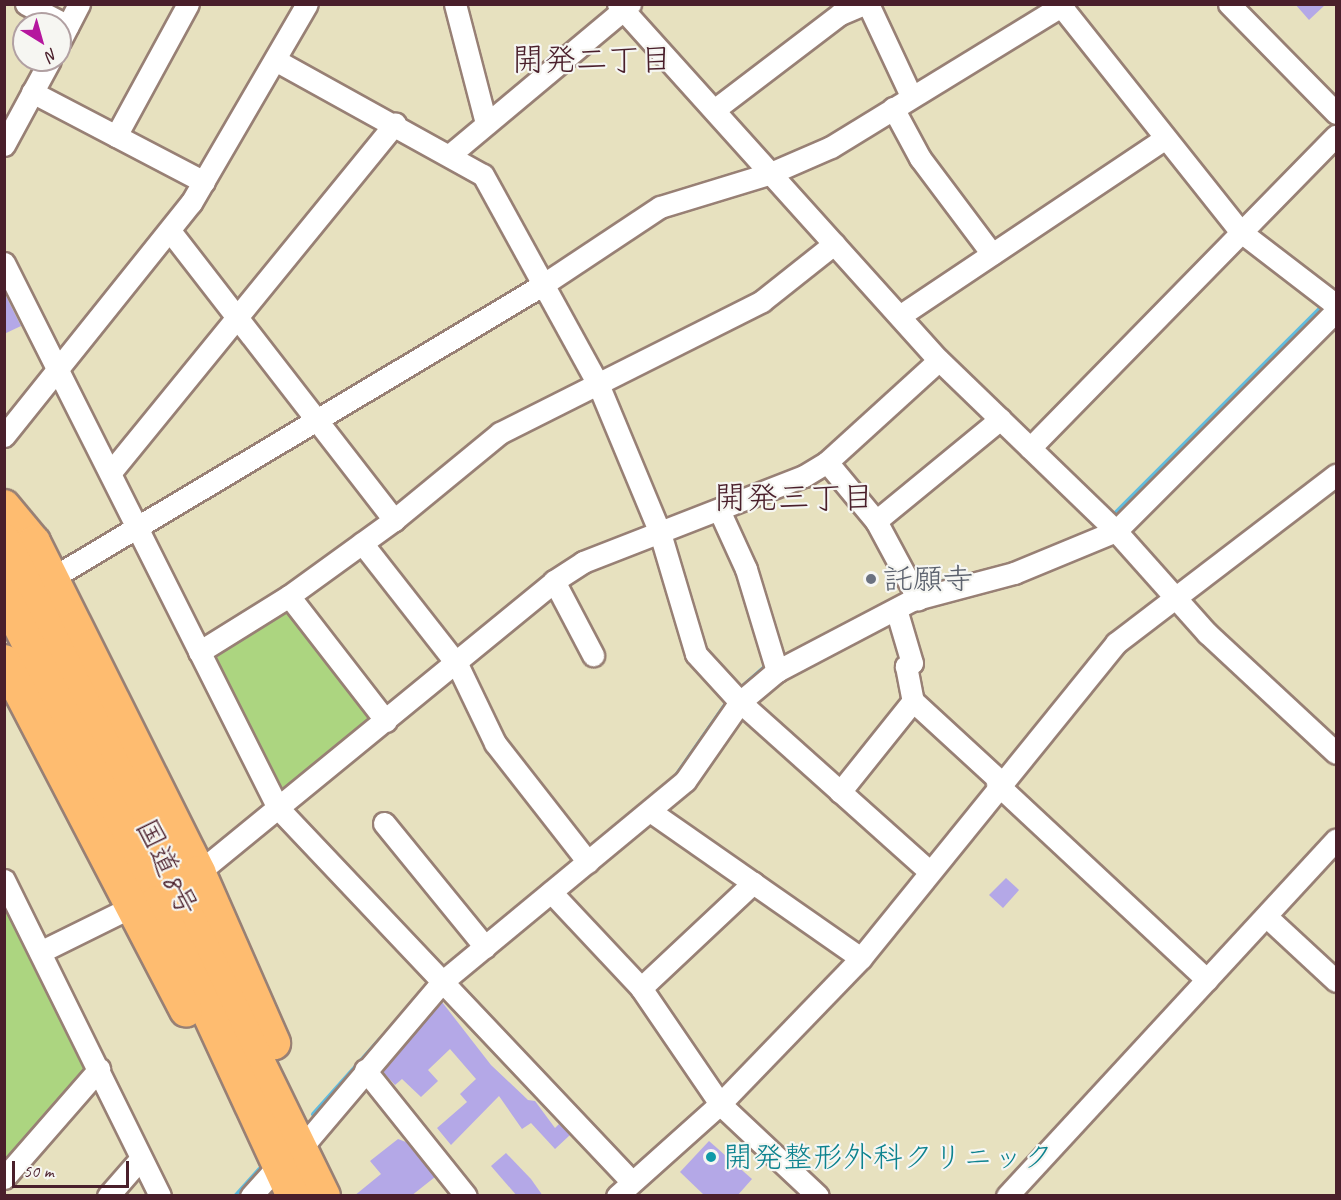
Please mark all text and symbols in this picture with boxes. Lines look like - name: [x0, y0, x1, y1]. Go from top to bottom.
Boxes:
- north arrow: [12, 12, 72, 72]
- district label: 開発二丁目: [512, 41, 672, 79]
- text: N: [42, 44, 62, 66]
- district label: 開発三丁目: [714, 479, 874, 517]
- place label: 託願寺: [883, 561, 973, 597]
- marker: 託願寺: [864, 572, 878, 586]
- street label: 国道8号: [128, 813, 206, 921]
- place label: 開発整形外科クリニック: [723, 1139, 1053, 1175]
- scale bar: [15, 1149, 132, 1187]
- marker: 開発整形外科クリニック: [704, 1150, 718, 1164]
- text: 50 m: [23, 1160, 54, 1182]

